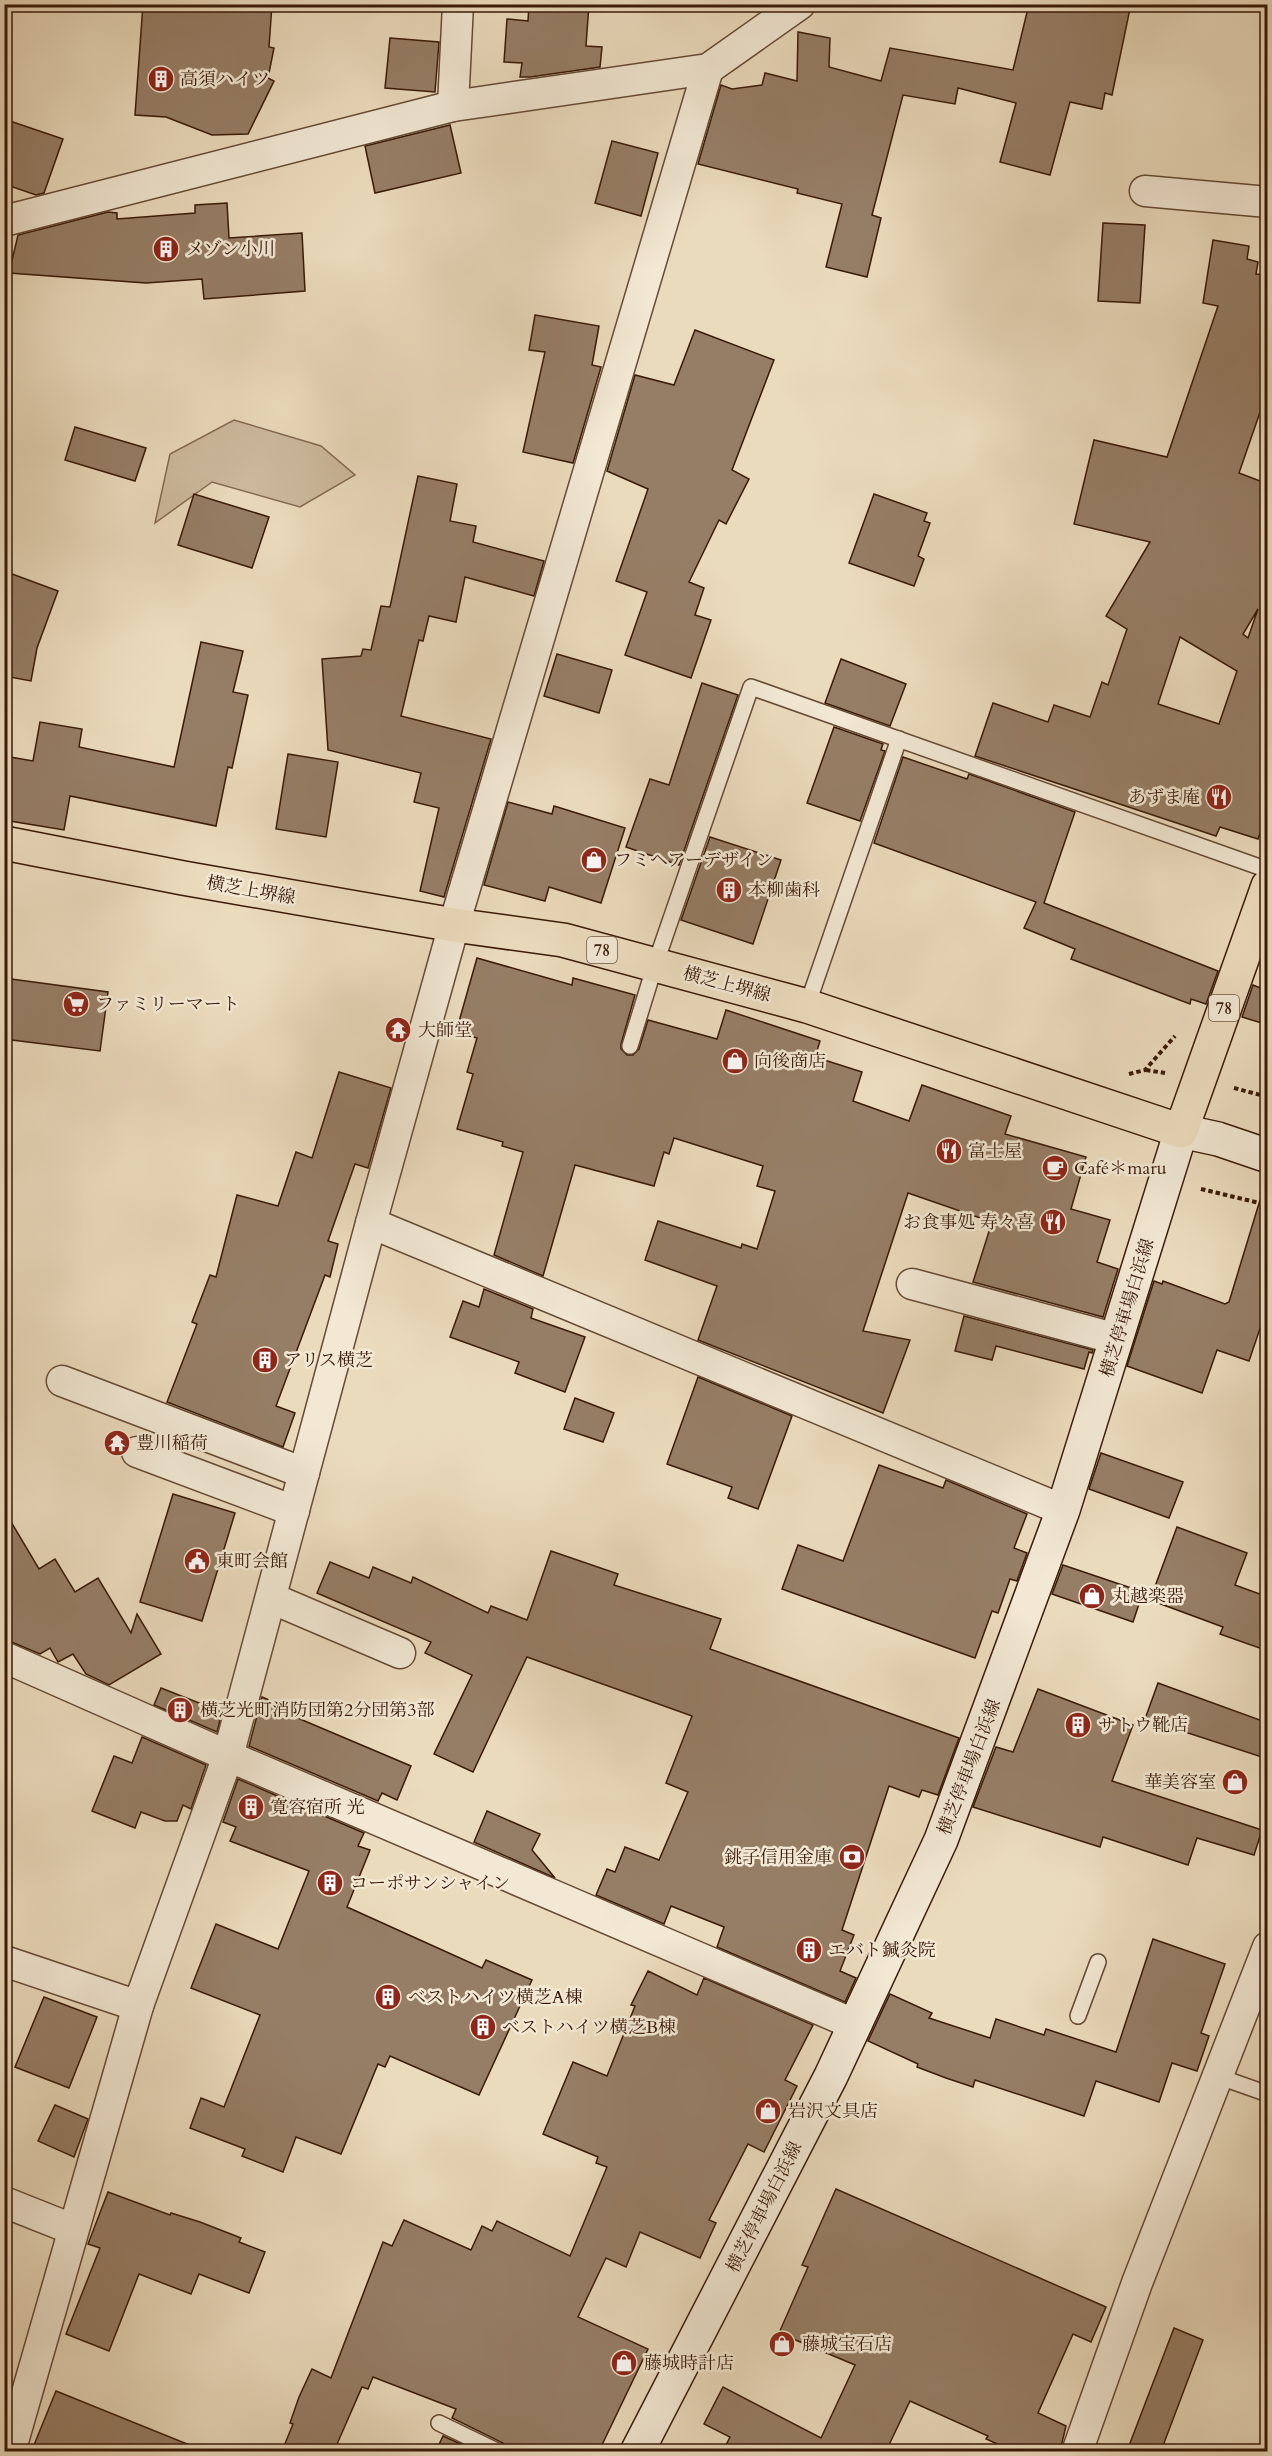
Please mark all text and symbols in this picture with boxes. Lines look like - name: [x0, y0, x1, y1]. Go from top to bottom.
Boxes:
- building icon: 高須ハイツ: [146, 64, 176, 94]
- place label: 高須ハイツ: [180, 67, 270, 92]
- building icon: メゾン小川: [151, 234, 181, 264]
- place label: メゾン小川: [186, 237, 275, 262]
- restaurant icon: あずま庵: [1204, 782, 1234, 812]
- place label: あずま庵: [1128, 785, 1200, 810]
- shop icon: フミヘアーデザイン: [579, 845, 609, 875]
- place label: フミヘアーデザイン: [614, 848, 774, 873]
- street label: 横芝上堺線: [204, 870, 297, 911]
- building icon: 本柳歯科: [714, 875, 744, 905]
- place label: 本柳歯科: [748, 878, 820, 903]
- road number: 78: [587, 937, 617, 963]
- street label: 横芝上堺線: [680, 961, 774, 1008]
- supermarket icon: ファミリーマート: [61, 989, 91, 1019]
- place label: ファミリーマート: [96, 992, 240, 1017]
- road number: 78: [1209, 995, 1239, 1021]
- temple icon: 大師堂: [383, 1015, 413, 1045]
- place label: 大師堂: [418, 1018, 472, 1043]
- shop icon: 向後商店: [720, 1046, 750, 1076]
- place label: 向後商店: [754, 1049, 826, 1074]
- restaurant icon: 富士屋: [934, 1136, 964, 1166]
- place label: 富士屋: [968, 1139, 1022, 1164]
- cafe icon: Café＊maru: [1040, 1153, 1070, 1183]
- place label: Café＊maru: [1074, 1156, 1167, 1181]
- restaurant icon: お食事処 寿々喜: [1038, 1207, 1068, 1237]
- place label: お食事処 寿々喜: [903, 1210, 1034, 1235]
- street label: 横芝停車場白浜線: [1094, 1236, 1160, 1381]
- building icon: アリス横芝: [250, 1345, 280, 1375]
- place label: アリス横芝: [284, 1348, 373, 1373]
- temple icon: 豊川稲荷: [102, 1428, 132, 1458]
- place label: 豊川稲荷: [136, 1431, 208, 1456]
- public building icon: 東町会館: [182, 1546, 212, 1576]
- place label: 東町会館: [216, 1549, 288, 1574]
- shop icon: 丸越楽器: [1077, 1581, 1107, 1611]
- place label: 丸越楽器: [1112, 1584, 1184, 1609]
- building icon: 横芝光町消防団第2分団第3部: [165, 1695, 195, 1725]
- street label: 横芝停車場白浜線: [932, 1695, 1007, 1839]
- place label: 横芝光町消防団第2分団第3部: [200, 1698, 434, 1723]
- building icon: サトウ靴店: [1063, 1710, 1093, 1740]
- place label: サトウ靴店: [1098, 1713, 1188, 1738]
- shop icon: 華美容室: [1220, 1767, 1250, 1797]
- place label: 華美容室: [1144, 1770, 1216, 1795]
- building icon: 寛容宿所 光: [236, 1792, 266, 1822]
- place label: 寛容宿所 光: [270, 1795, 365, 1820]
- bank icon: 銚子信用金庫: [837, 1842, 867, 1872]
- place label: 銚子信用金庫: [724, 1845, 832, 1870]
- building icon: コーポサンシャイン: [315, 1868, 345, 1898]
- place label: コーポサンシャイン: [350, 1871, 510, 1896]
- building icon: エバト鍼灸院: [794, 1935, 824, 1965]
- place label: エバト鍼灸院: [828, 1938, 936, 1963]
- building icon: ベストハイツ横芝A棟: [373, 1982, 403, 2012]
- place label: ベストハイツ横芝A棟: [408, 1985, 582, 2010]
- building icon: ベストハイツ横芝B棟: [468, 2012, 498, 2042]
- place label: ベストハイツ横芝B棟: [502, 2015, 676, 2040]
- shop icon: 岩沢文具店: [753, 2096, 783, 2126]
- place label: 岩沢文具店: [788, 2099, 878, 2124]
- street label: 横芝停車場白浜線: [721, 2137, 808, 2277]
- shop icon: 藤城宝石店: [767, 2329, 797, 2359]
- place label: 藤城宝石店: [802, 2332, 892, 2357]
- shop icon: 藤城時計店: [609, 2348, 639, 2378]
- place label: 藤城時計店: [644, 2351, 734, 2376]

